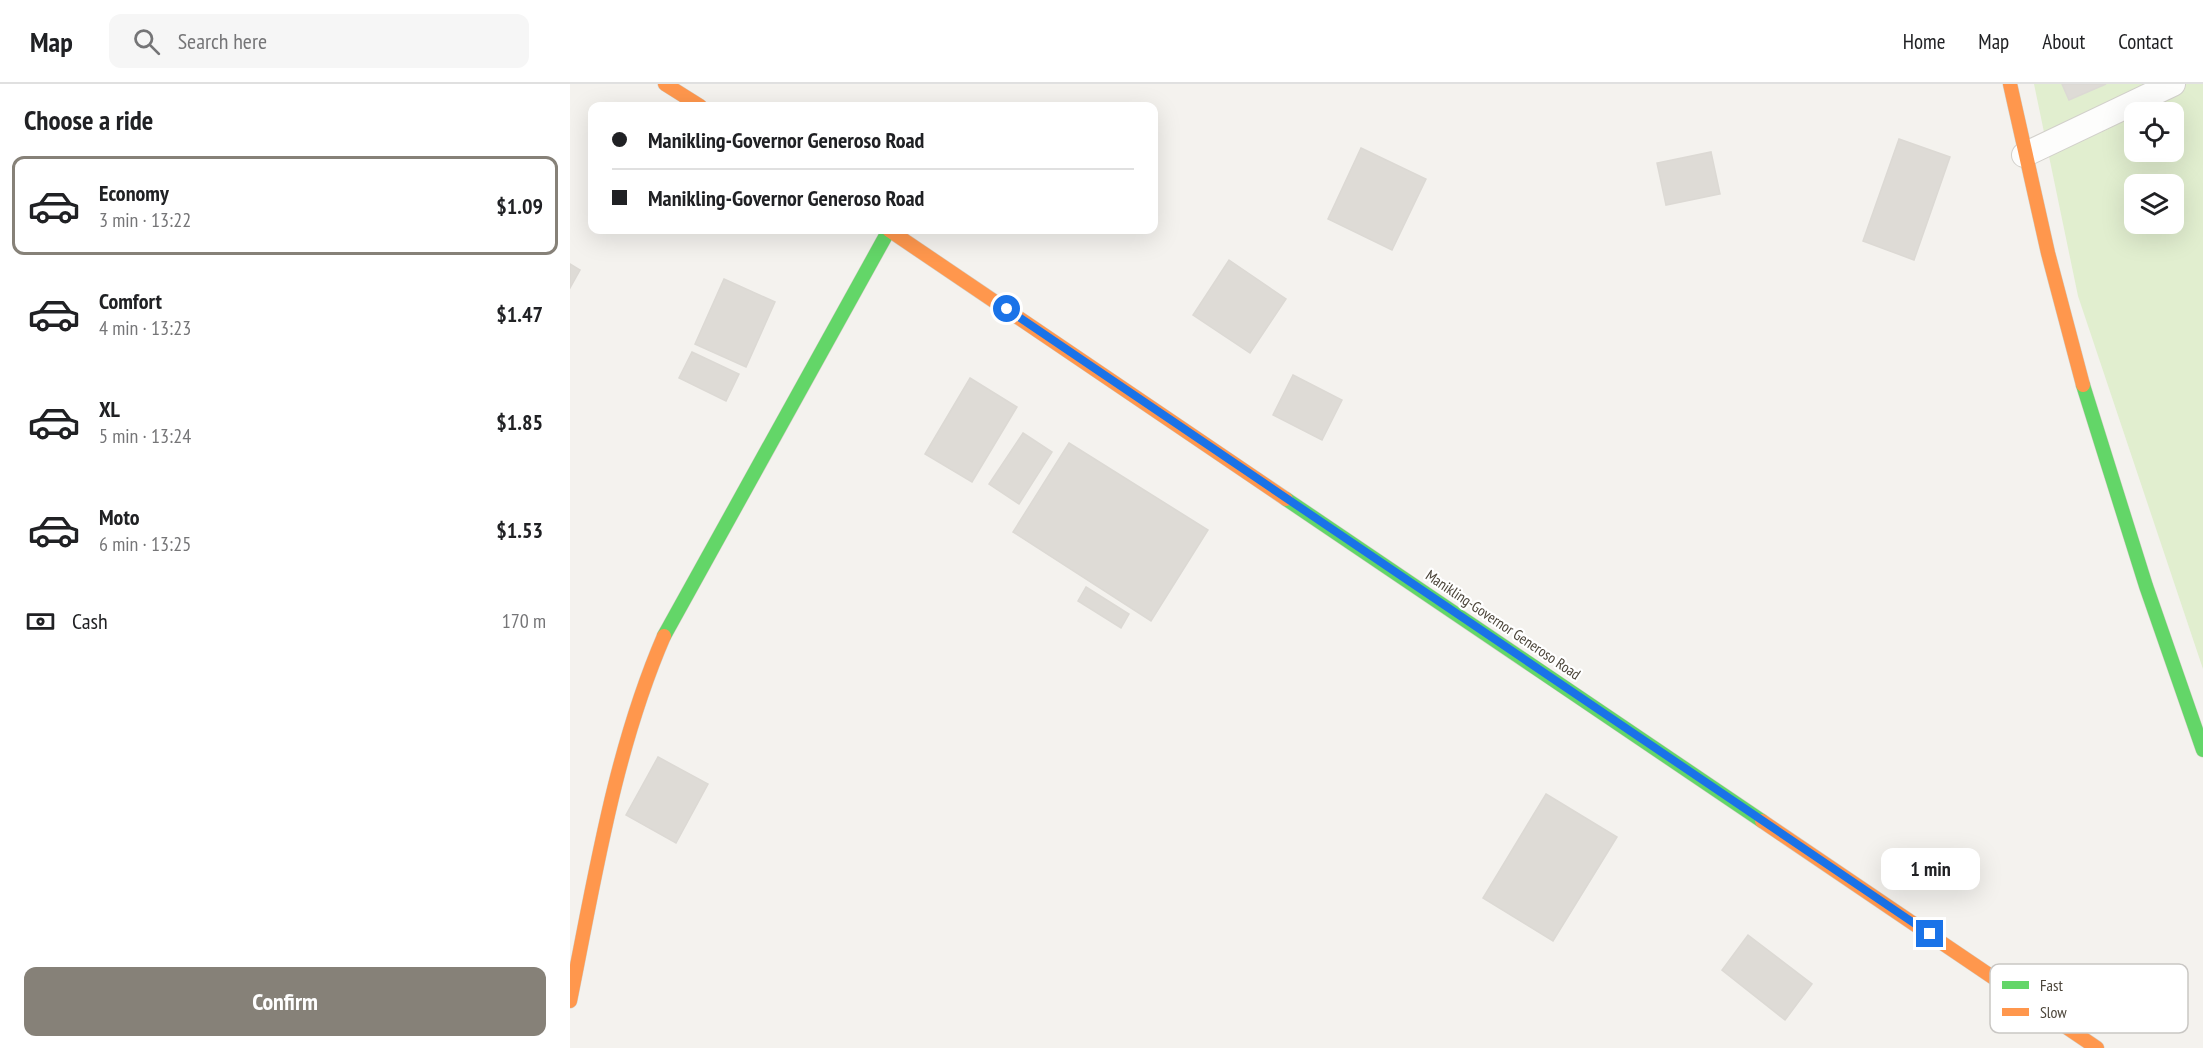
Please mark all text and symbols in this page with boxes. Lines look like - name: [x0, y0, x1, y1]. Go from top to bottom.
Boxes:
- search box: [109, 14, 529, 68]
- text: Map: [30, 23, 73, 60]
- icon: search: [130, 25, 163, 58]
- text: Search here: [178, 27, 267, 55]
- text: Home: [1903, 28, 1945, 55]
- text: Map: [1978, 28, 2009, 55]
- text: About: [2042, 28, 2085, 55]
- text: Contact: [2118, 28, 2173, 55]
- map controls: [2124, 102, 2184, 234]
- button: locate: [2124, 102, 2184, 162]
- text: Choose a ride: [24, 103, 153, 137]
- text: Manikling-Governor Generoso Road: [648, 126, 924, 154]
- button: layers: [2124, 174, 2184, 234]
- icon: car: [27, 179, 81, 233]
- text: Economy: [99, 179, 169, 207]
- text: Manikling-Governor Generoso Road: [648, 184, 924, 212]
- text: $1.09: [496, 192, 543, 220]
- text: 3 min · 13:22: [99, 207, 191, 233]
- icon: car: [27, 287, 81, 341]
- text: Comfort: [99, 287, 162, 315]
- route start: [993, 295, 1020, 322]
- text: $1.47: [496, 300, 543, 328]
- text: 4 min · 13:23: [99, 315, 191, 341]
- icon: car: [27, 395, 81, 449]
- text: XL: [99, 395, 120, 423]
- text: $1.85: [496, 408, 543, 436]
- text: 5 min · 13:24: [99, 423, 191, 449]
- icon: car: [27, 503, 81, 557]
- text: Moto: [99, 503, 140, 531]
- text: $1.53: [496, 516, 543, 544]
- text: 6 min · 13:25: [99, 531, 191, 557]
- street label: Manikling-Governor Generoso Road: [1422, 566, 1584, 684]
- icon: cash: [24, 605, 57, 638]
- text: Cash: [72, 607, 108, 635]
- text: 170 m: [502, 608, 546, 634]
- callout: 1 min: [1880, 847, 1980, 889]
- text: 1 min: [1910, 856, 1951, 882]
- route end: [1916, 920, 1943, 947]
- legend: [1990, 964, 2188, 1033]
- button: Confirm: [24, 967, 546, 1036]
- text: Fast: [2040, 975, 2063, 995]
- text: Slow: [2040, 1002, 2067, 1022]

